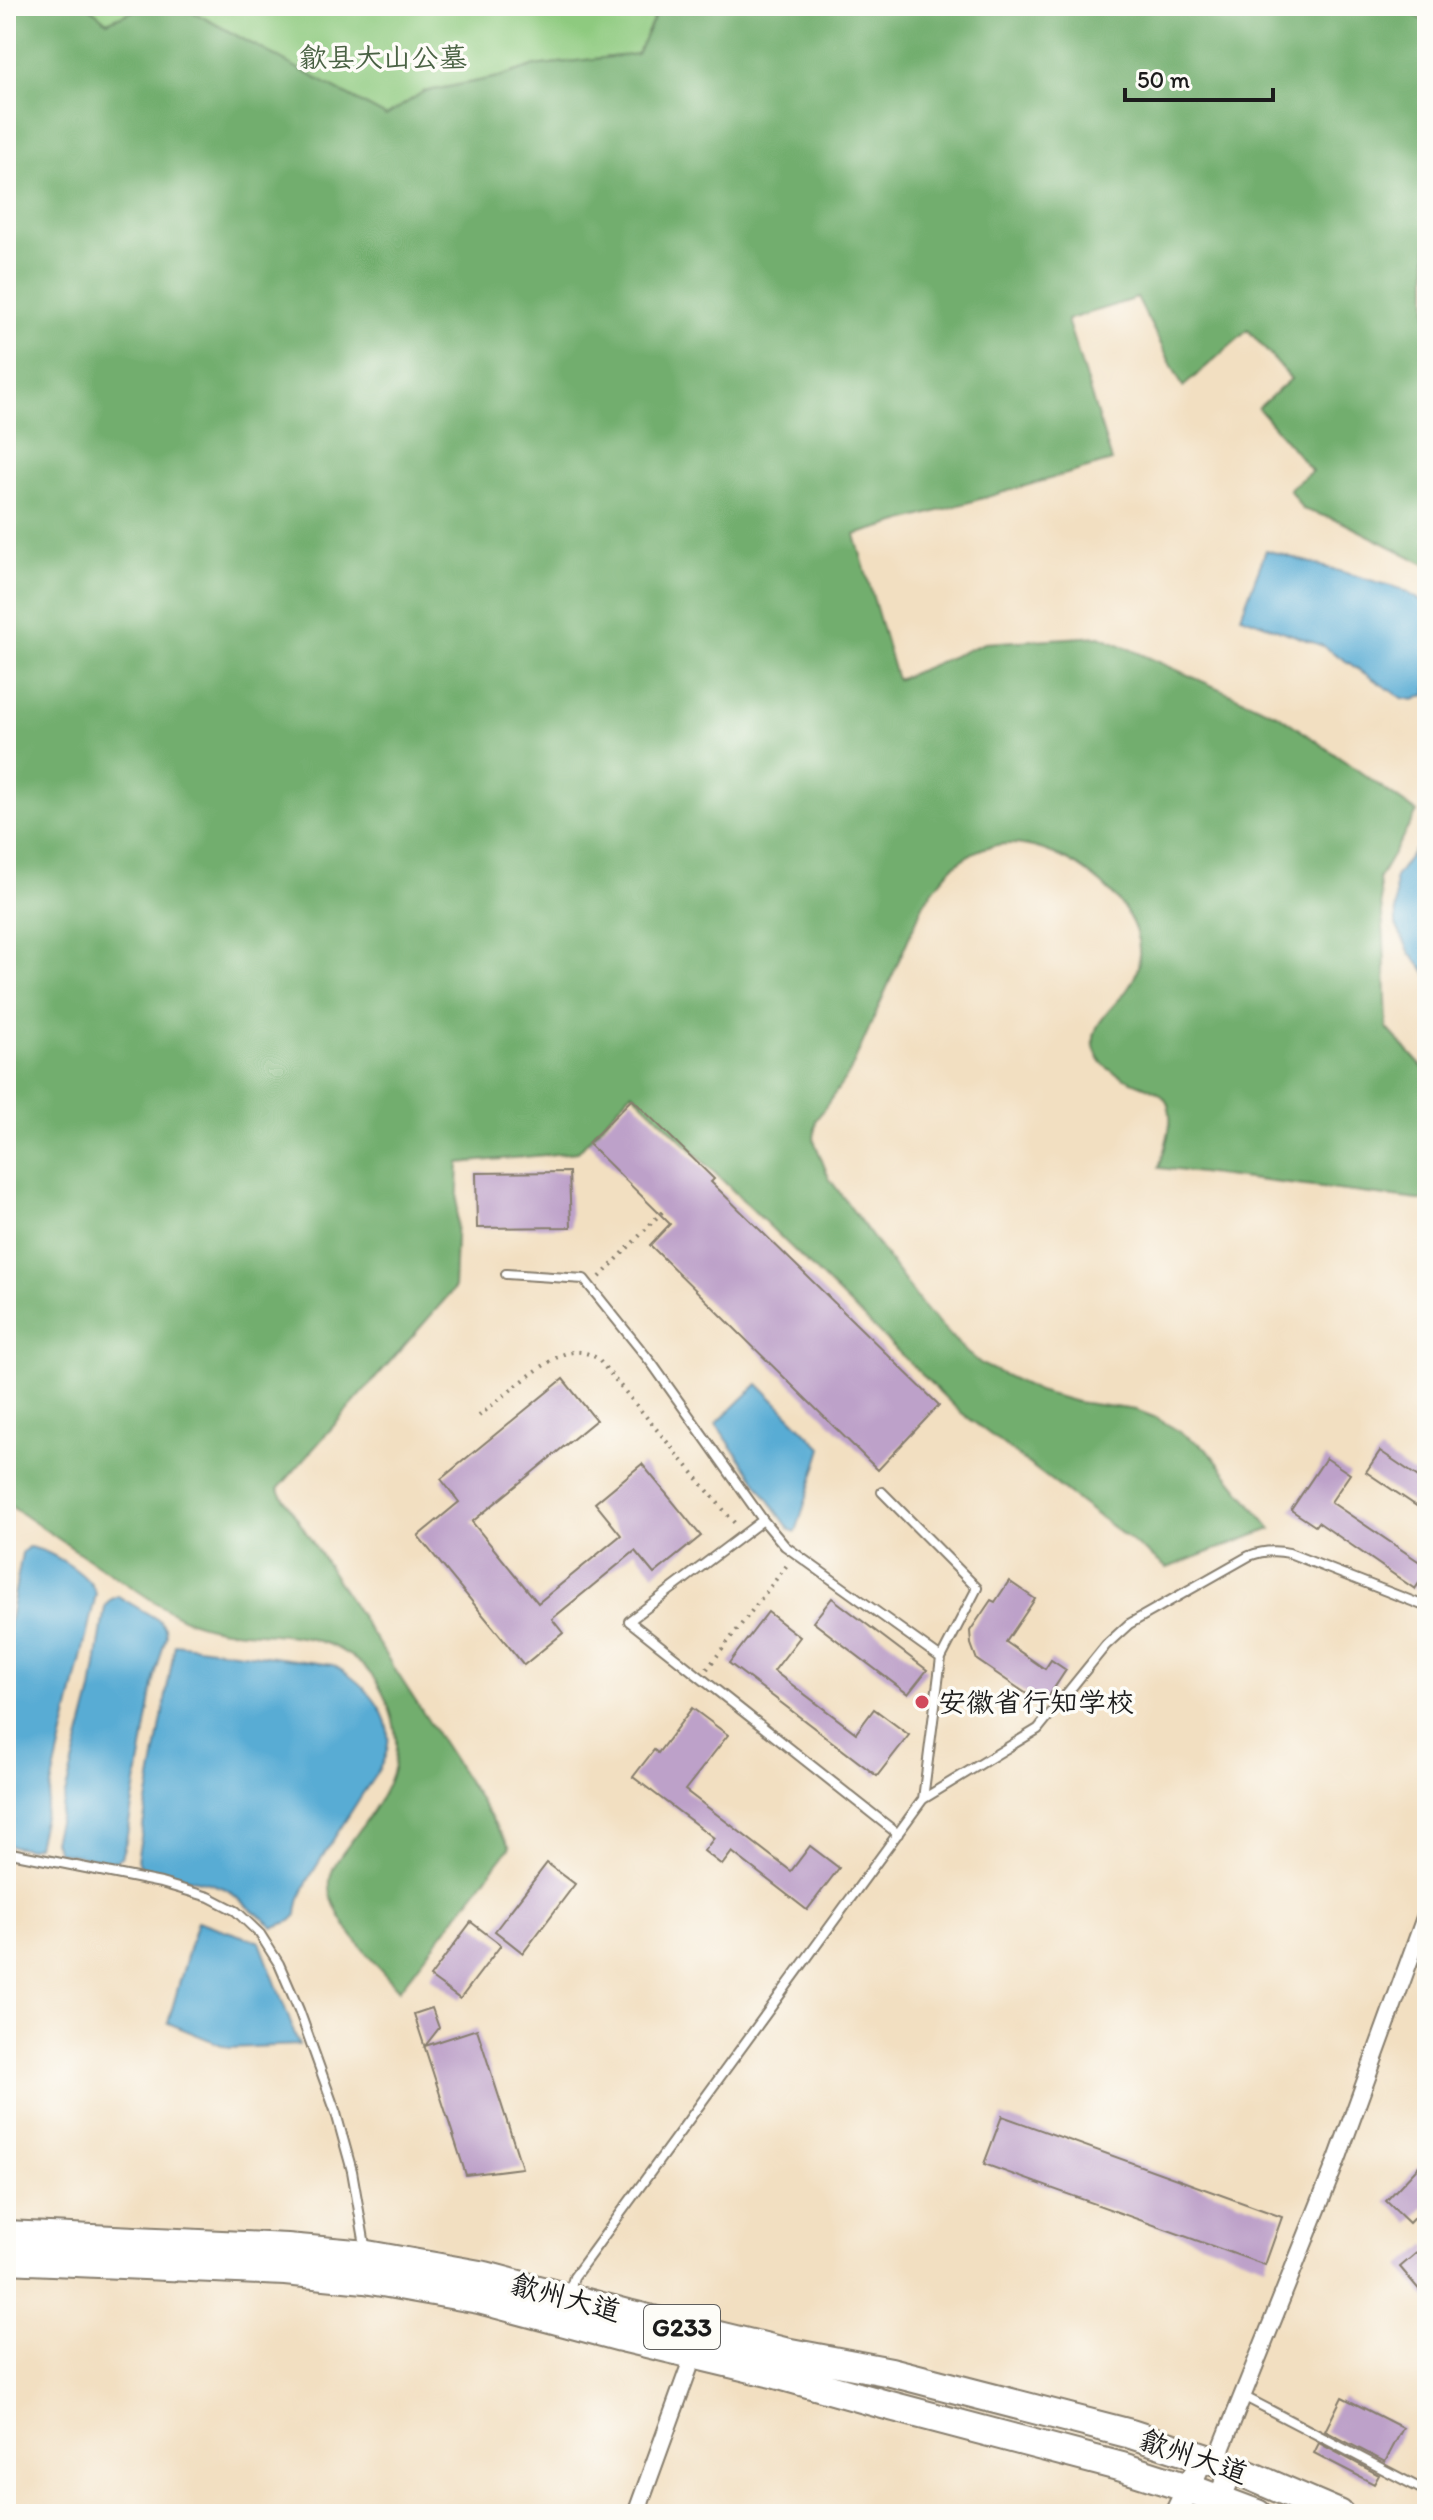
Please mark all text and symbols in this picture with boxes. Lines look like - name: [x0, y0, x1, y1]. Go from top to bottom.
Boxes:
- park label: 歙县大山公墓: [299, 40, 467, 74]
- scale bar: [1125, 52, 1273, 102]
- text: 50 m: [1137, 65, 1190, 94]
- place label: 安徽省行知学校: [938, 1685, 1134, 1719]
- marker: 安徽省行知学校: [913, 1693, 931, 1711]
- street label: 歙州大道: [508, 2266, 624, 2328]
- road number: G233: [644, 2305, 720, 2349]
- street label: 歙州大道: [1136, 2422, 1252, 2490]

